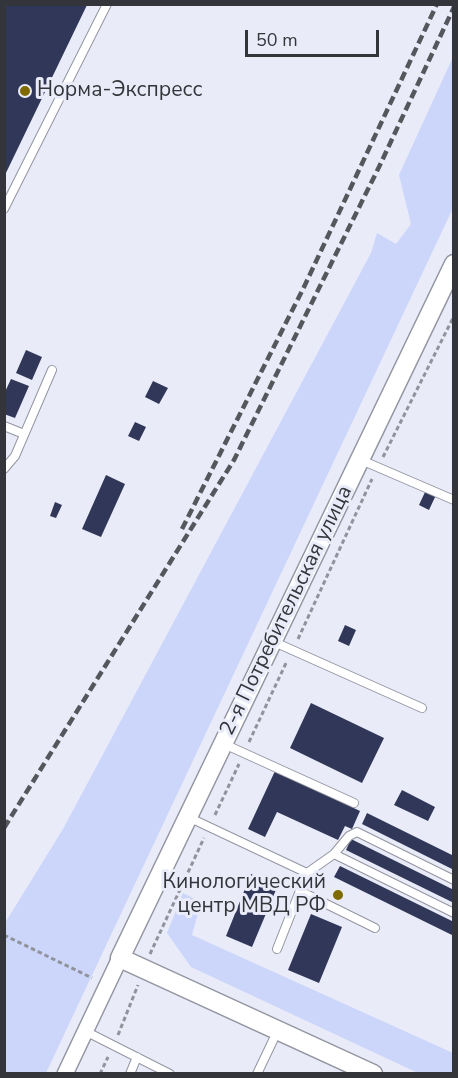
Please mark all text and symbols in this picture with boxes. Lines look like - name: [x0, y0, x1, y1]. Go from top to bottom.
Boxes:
- scale bar: [248, 18, 382, 56]
- text: 50 m: [256, 28, 298, 52]
- place label: Норма-Экспресс: [37, 78, 202, 104]
- marker: Норма-Экспресс: [18, 84, 32, 98]
- street label: 2-я Потребительская улица: [215, 482, 359, 740]
- place label: Кинологический центр МВД РФ: [162, 870, 326, 920]
- marker: Кинологический центр МВД РФ: [331, 888, 345, 902]

